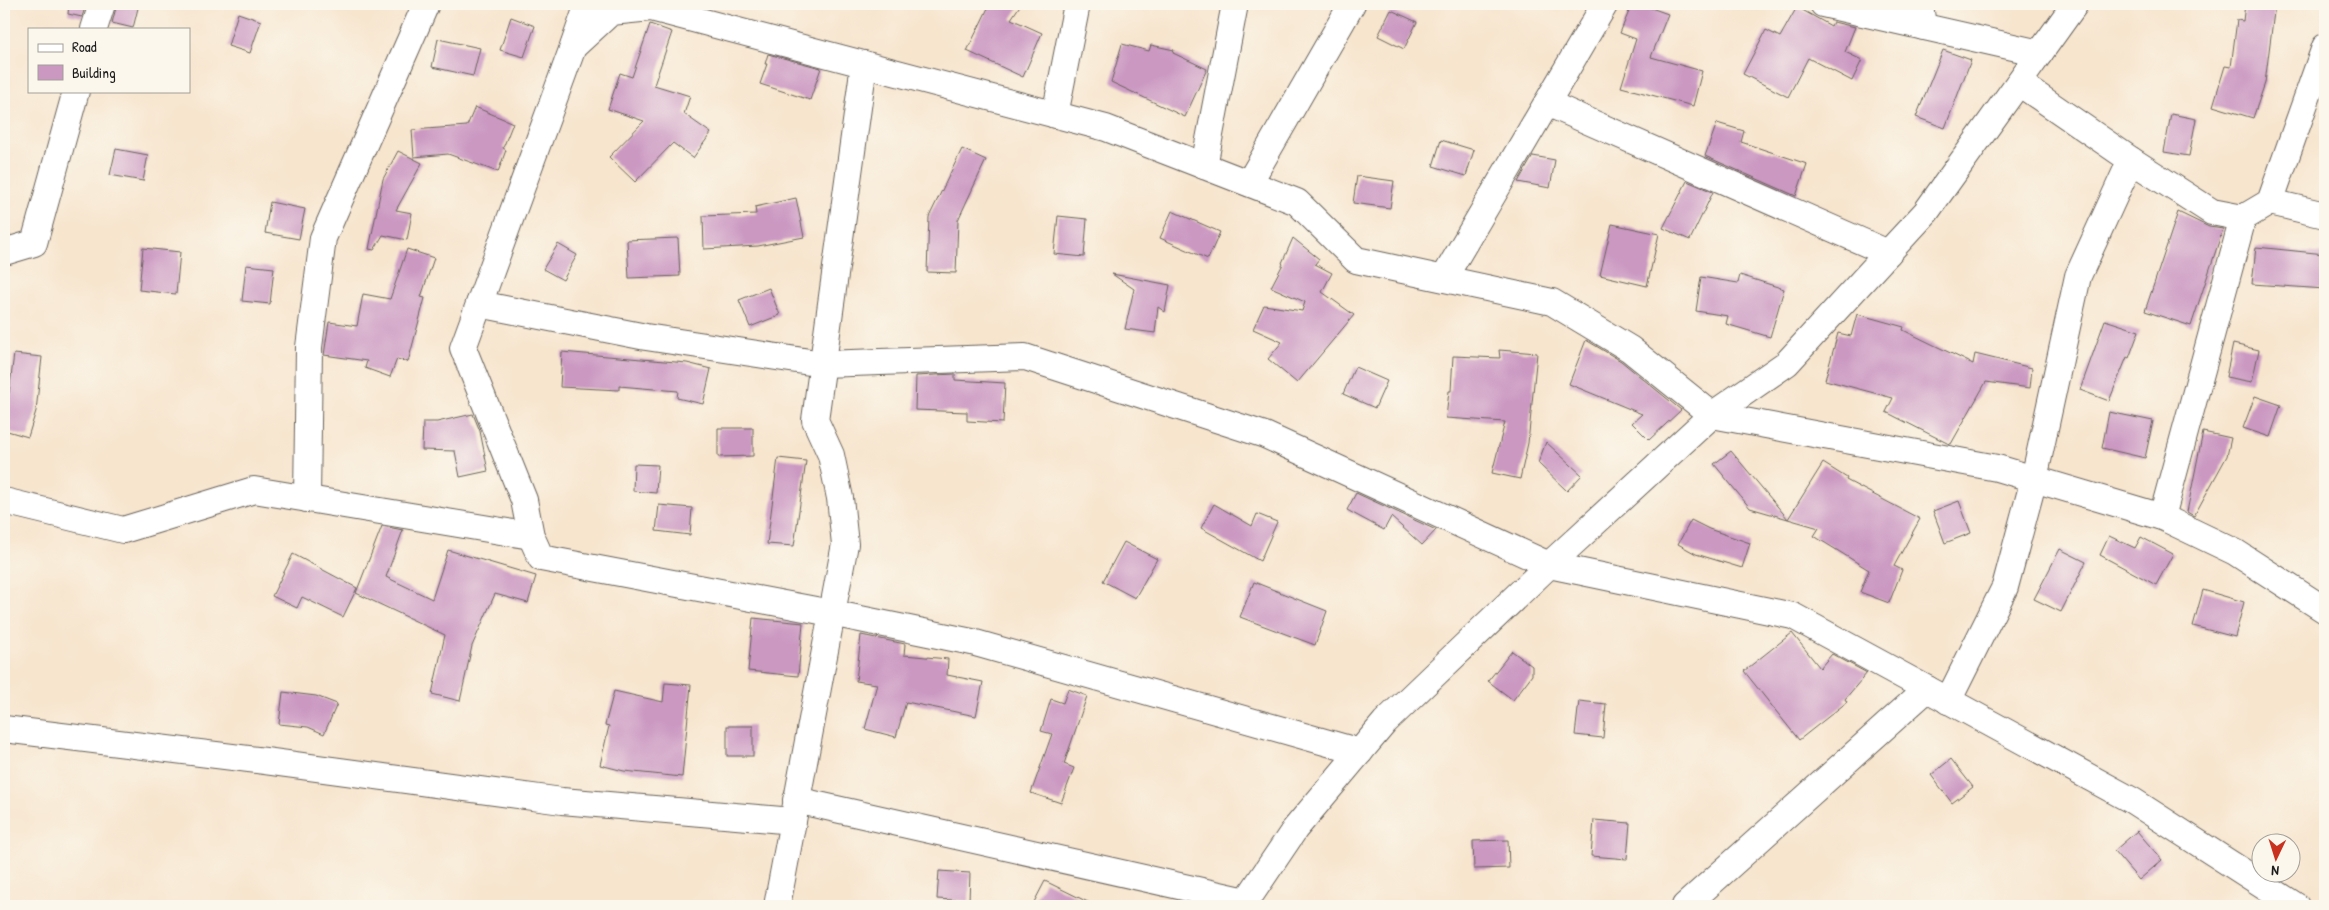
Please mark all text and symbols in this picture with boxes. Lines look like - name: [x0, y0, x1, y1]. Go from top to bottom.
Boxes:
- legend: [28, 28, 190, 92]
- text: Road: [72, 36, 97, 57]
- text: Building: [72, 62, 116, 83]
- north arrow: [2252, 832, 2302, 882]
- text: N: [2270, 862, 2279, 881]

